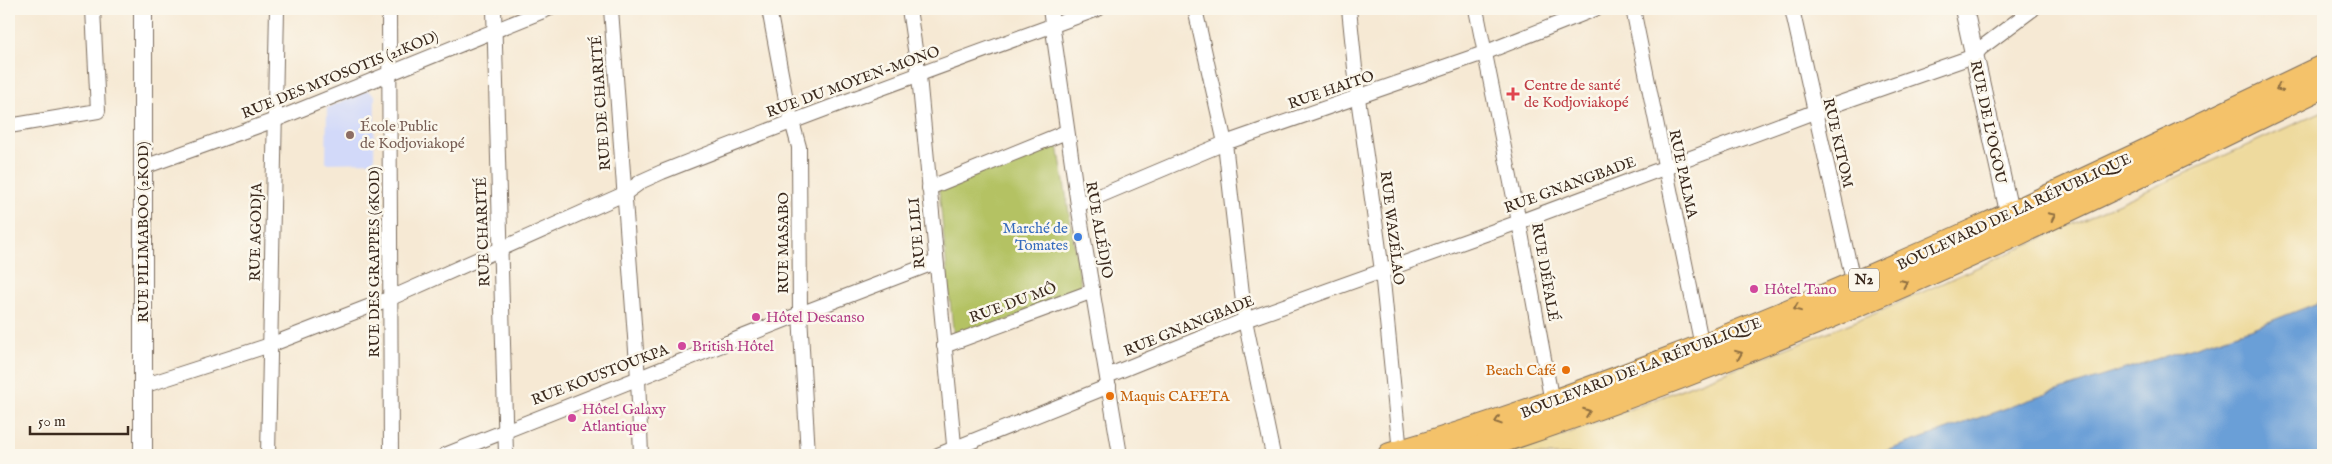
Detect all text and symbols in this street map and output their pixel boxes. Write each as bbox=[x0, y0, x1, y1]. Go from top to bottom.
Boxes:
street label: RUE DES MYOSOTIS (21KOD) bbox=[239, 27, 441, 123]
street label: RUE DE CHARITÉ bbox=[587, 35, 615, 171]
street label: RUE DU MOYEN-MONO bbox=[764, 42, 942, 122]
street label: RUE DE L'OGOU bbox=[1966, 58, 2010, 186]
street label: RUE HAITO bbox=[1285, 66, 1377, 114]
place label: Centre de santé de Kodjoviakopé bbox=[1524, 76, 1629, 112]
one-way arrow bbox=[2275, 82, 2284, 92]
marker: Centre de santé de Kodjoviakopé bbox=[1506, 87, 1520, 101]
street label: RUE KITOM bbox=[1818, 96, 1858, 190]
place label: École Public de Kodjoviakopé bbox=[360, 117, 465, 153]
street label: RUE PALMA bbox=[1664, 128, 1702, 221]
marker: École Public de Kodjoviakopé bbox=[344, 129, 356, 141]
street label: RUE PILIMABOO (2KOD) bbox=[134, 141, 153, 323]
street label: BOULEVARD DE LA RÉPUBLIQUE bbox=[1894, 149, 2134, 275]
street label: RUE GNANGBADE bbox=[1502, 152, 1638, 218]
street label: RUE DES GRAPPES (6KOD) bbox=[365, 166, 384, 358]
street label: RUE WAZÉLAO bbox=[1376, 170, 1408, 286]
street label: RUE CHARITÉ bbox=[472, 177, 494, 287]
street label: RUE ALÉDJO bbox=[1081, 180, 1117, 280]
street label: RUE AGODJA bbox=[246, 181, 266, 282]
street label: RUE MASABO bbox=[774, 192, 793, 294]
street label: RUE LILI bbox=[904, 196, 930, 269]
one-way arrow bbox=[2047, 212, 2056, 223]
place label: Marché de Tomates bbox=[1002, 219, 1068, 255]
street label: RUE DÉFALÉ bbox=[1527, 221, 1563, 323]
marker: Marché de Tomates bbox=[1072, 231, 1084, 243]
road number: N2 bbox=[1849, 268, 1879, 292]
street label: RUE DU MÔ bbox=[967, 278, 1059, 328]
one-way arrow bbox=[1899, 279, 1908, 290]
place label: Hôtel Tano bbox=[1764, 280, 1837, 299]
marker: Hôtel Tano bbox=[1748, 283, 1760, 295]
street label: RUE GNANGBADE bbox=[1121, 291, 1257, 361]
one-way arrow bbox=[1793, 302, 1802, 312]
place label: Hôtel Descanso bbox=[766, 308, 865, 327]
marker: Hôtel Descanso bbox=[750, 311, 762, 323]
street label: BOULEVARD DE LA RÉPUBLIQUE bbox=[1518, 313, 1764, 423]
place label: British Hôtel bbox=[692, 337, 775, 356]
street label: RUE KOUSTOUKPA bbox=[529, 340, 672, 410]
marker: British Hôtel bbox=[676, 340, 688, 352]
one-way arrow bbox=[1734, 350, 1743, 361]
place label: Beach Café bbox=[1486, 361, 1556, 380]
marker: Beach Café bbox=[1560, 364, 1572, 376]
place label: Maquis CAFETA bbox=[1120, 387, 1231, 406]
marker: Maquis CAFETA bbox=[1104, 390, 1116, 402]
place label: Hôtel Galaxy Atlantique bbox=[581, 400, 666, 436]
scale bar bbox=[30, 404, 128, 436]
one-way arrow bbox=[1582, 408, 1591, 418]
text: 50 m bbox=[38, 412, 66, 431]
marker: Hôtel Galaxy Atlantique bbox=[566, 412, 578, 424]
one-way arrow bbox=[1494, 415, 1502, 425]

